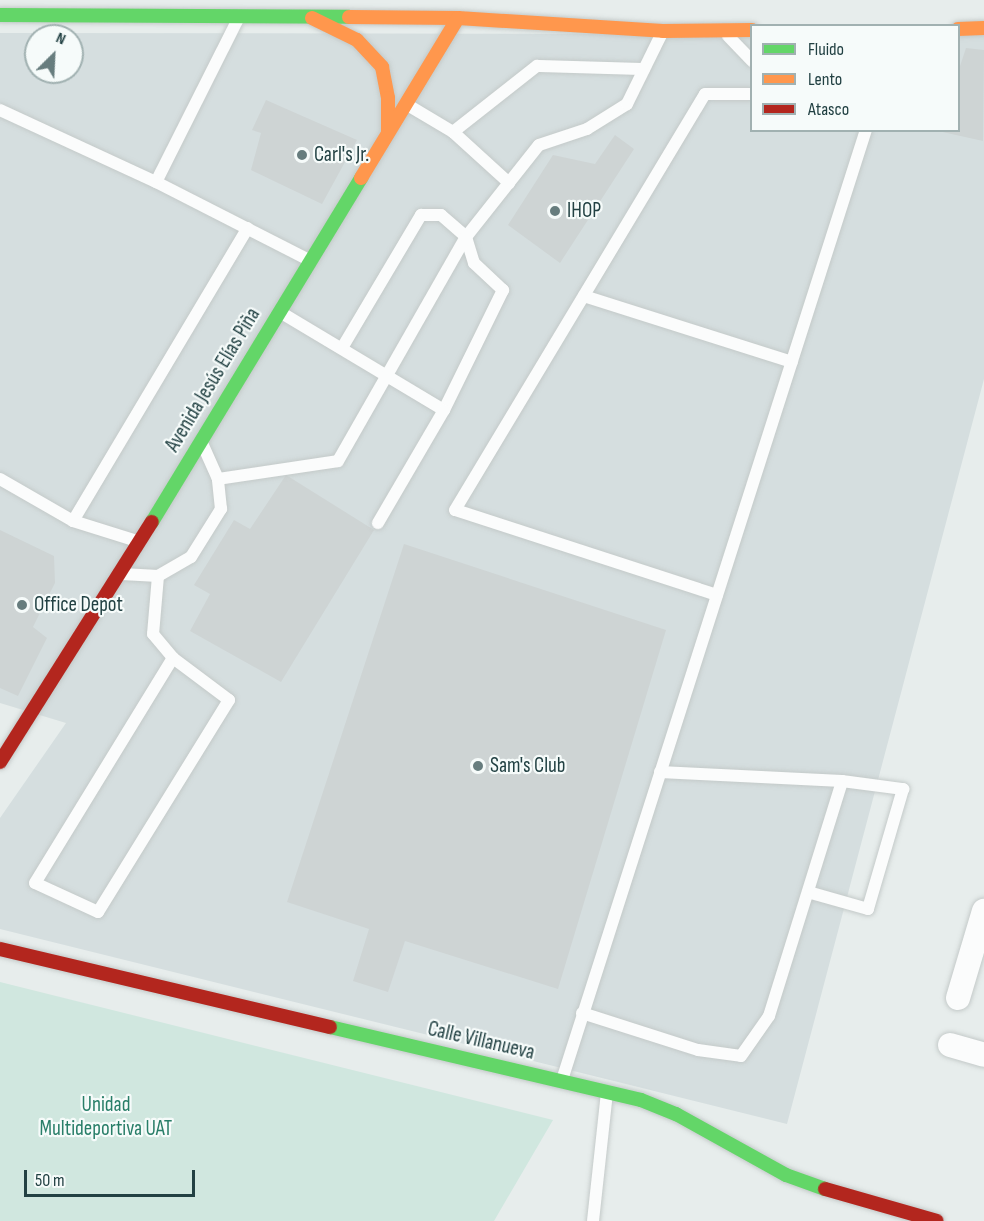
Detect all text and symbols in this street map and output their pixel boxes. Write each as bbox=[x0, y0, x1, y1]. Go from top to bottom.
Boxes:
north arrow bbox=[24, 24, 84, 84]
legend bbox=[750, 24, 960, 132]
text: N bbox=[53, 29, 68, 49]
text: Fluido bbox=[808, 39, 844, 60]
text: Lento bbox=[808, 69, 842, 90]
text: Atasco bbox=[808, 99, 849, 120]
place label: Carl's Jr. bbox=[314, 142, 369, 168]
marker: Carl's Jr. bbox=[295, 148, 309, 162]
place label: IHOP bbox=[567, 198, 601, 224]
marker: IHOP bbox=[548, 204, 562, 218]
street label: Avenida Jesús Elías Piña bbox=[160, 303, 266, 457]
place label: Office Depot bbox=[34, 592, 123, 618]
marker: Office Depot bbox=[15, 598, 29, 612]
place label: Sam's Club bbox=[490, 753, 566, 779]
marker: Sam's Club bbox=[471, 759, 485, 773]
street label: Calle Villanueva bbox=[425, 1016, 537, 1066]
park label: Unidad Multideportiva UAT bbox=[40, 1092, 172, 1142]
scale bar bbox=[27, 1158, 198, 1196]
text: 50 m bbox=[35, 1170, 65, 1191]

